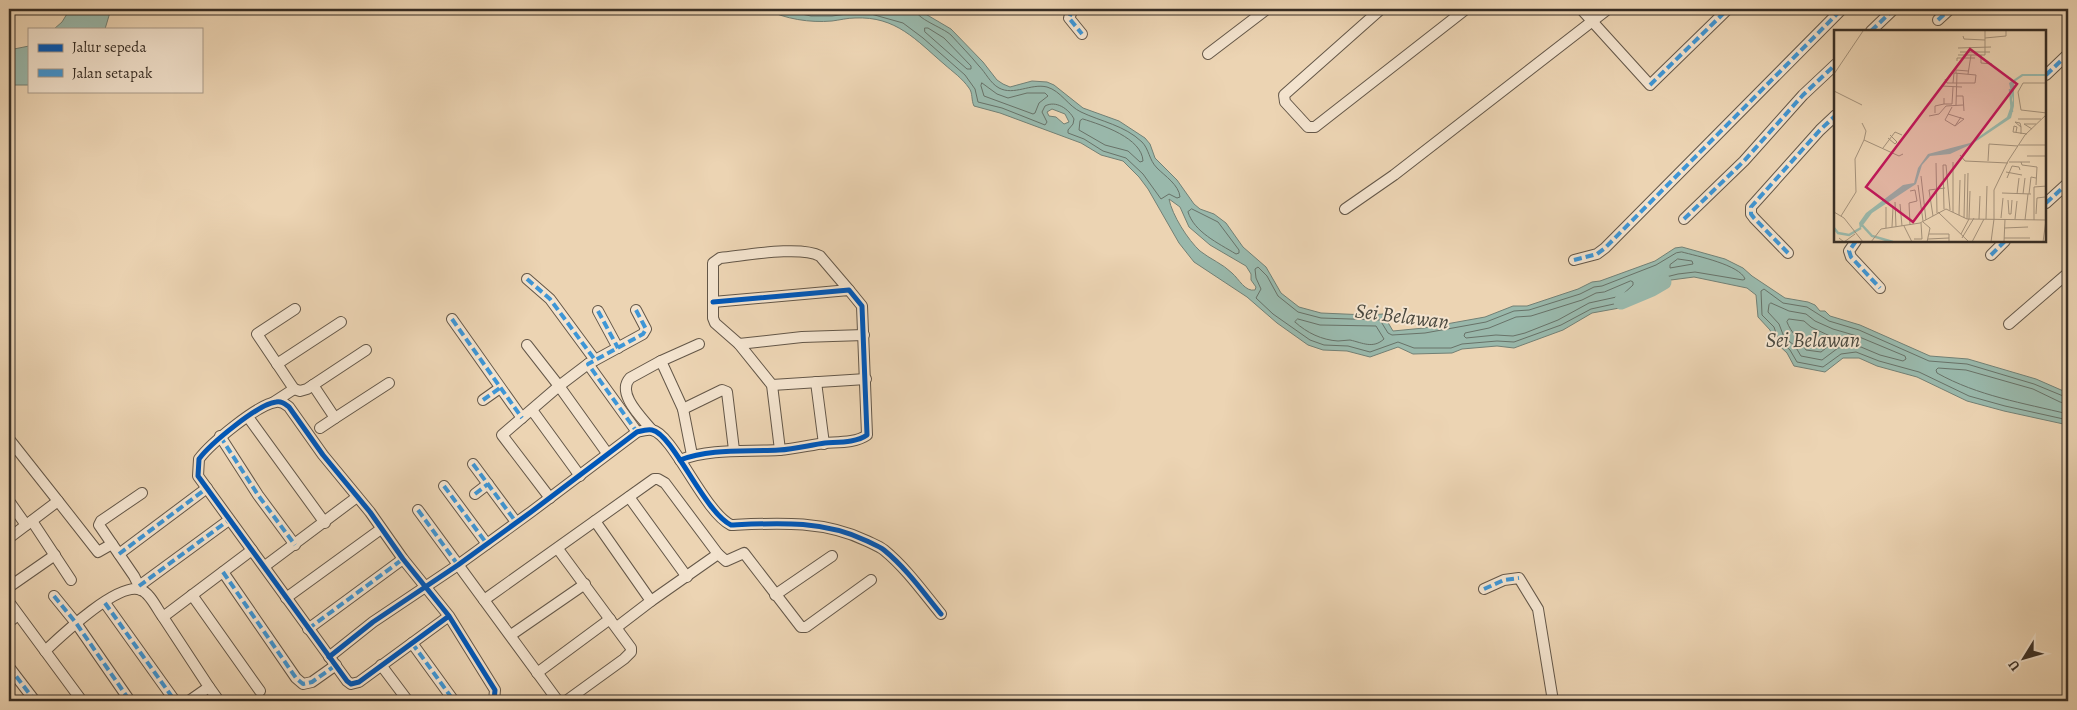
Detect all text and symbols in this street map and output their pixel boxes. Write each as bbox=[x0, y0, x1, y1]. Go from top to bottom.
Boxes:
legend bbox=[28, 28, 202, 92]
inset map bbox=[1834, 30, 2047, 242]
text: Jalur sepeda bbox=[72, 37, 146, 57]
text: Jalan setapak bbox=[72, 63, 153, 83]
water label: Sei Belawan bbox=[1353, 296, 1451, 336]
water label: Sei Belawan bbox=[1766, 326, 1860, 354]
north arrow bbox=[2000, 632, 2050, 682]
text: U bbox=[2004, 656, 2024, 675]

